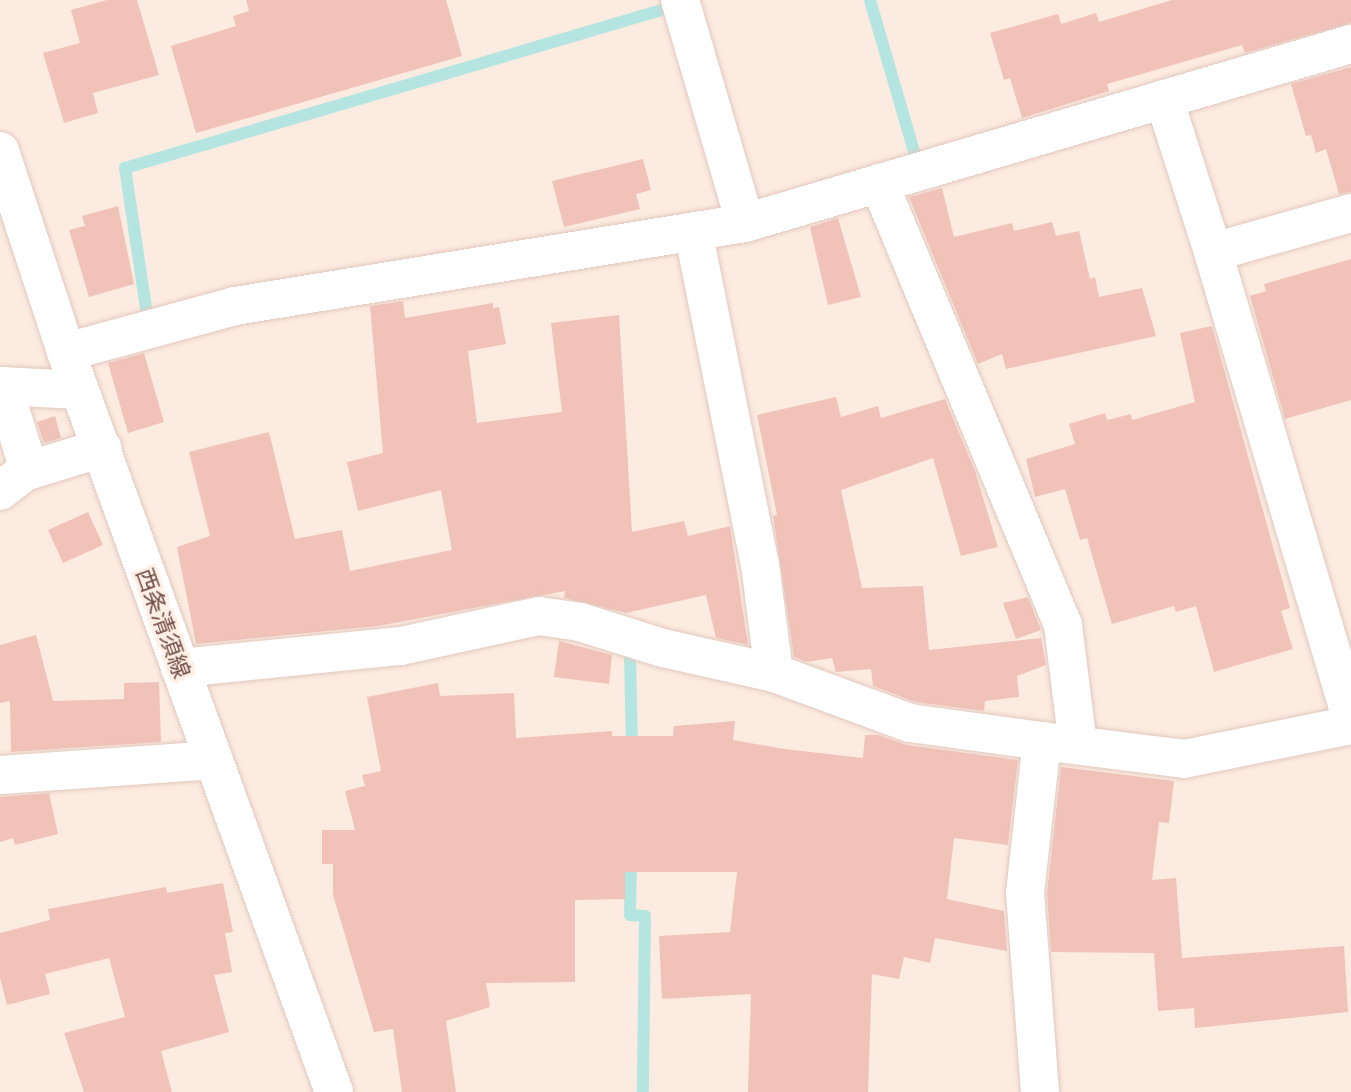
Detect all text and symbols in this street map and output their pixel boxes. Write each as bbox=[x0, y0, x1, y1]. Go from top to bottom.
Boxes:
street label: 西条清須線 bbox=[131, 564, 197, 682]

